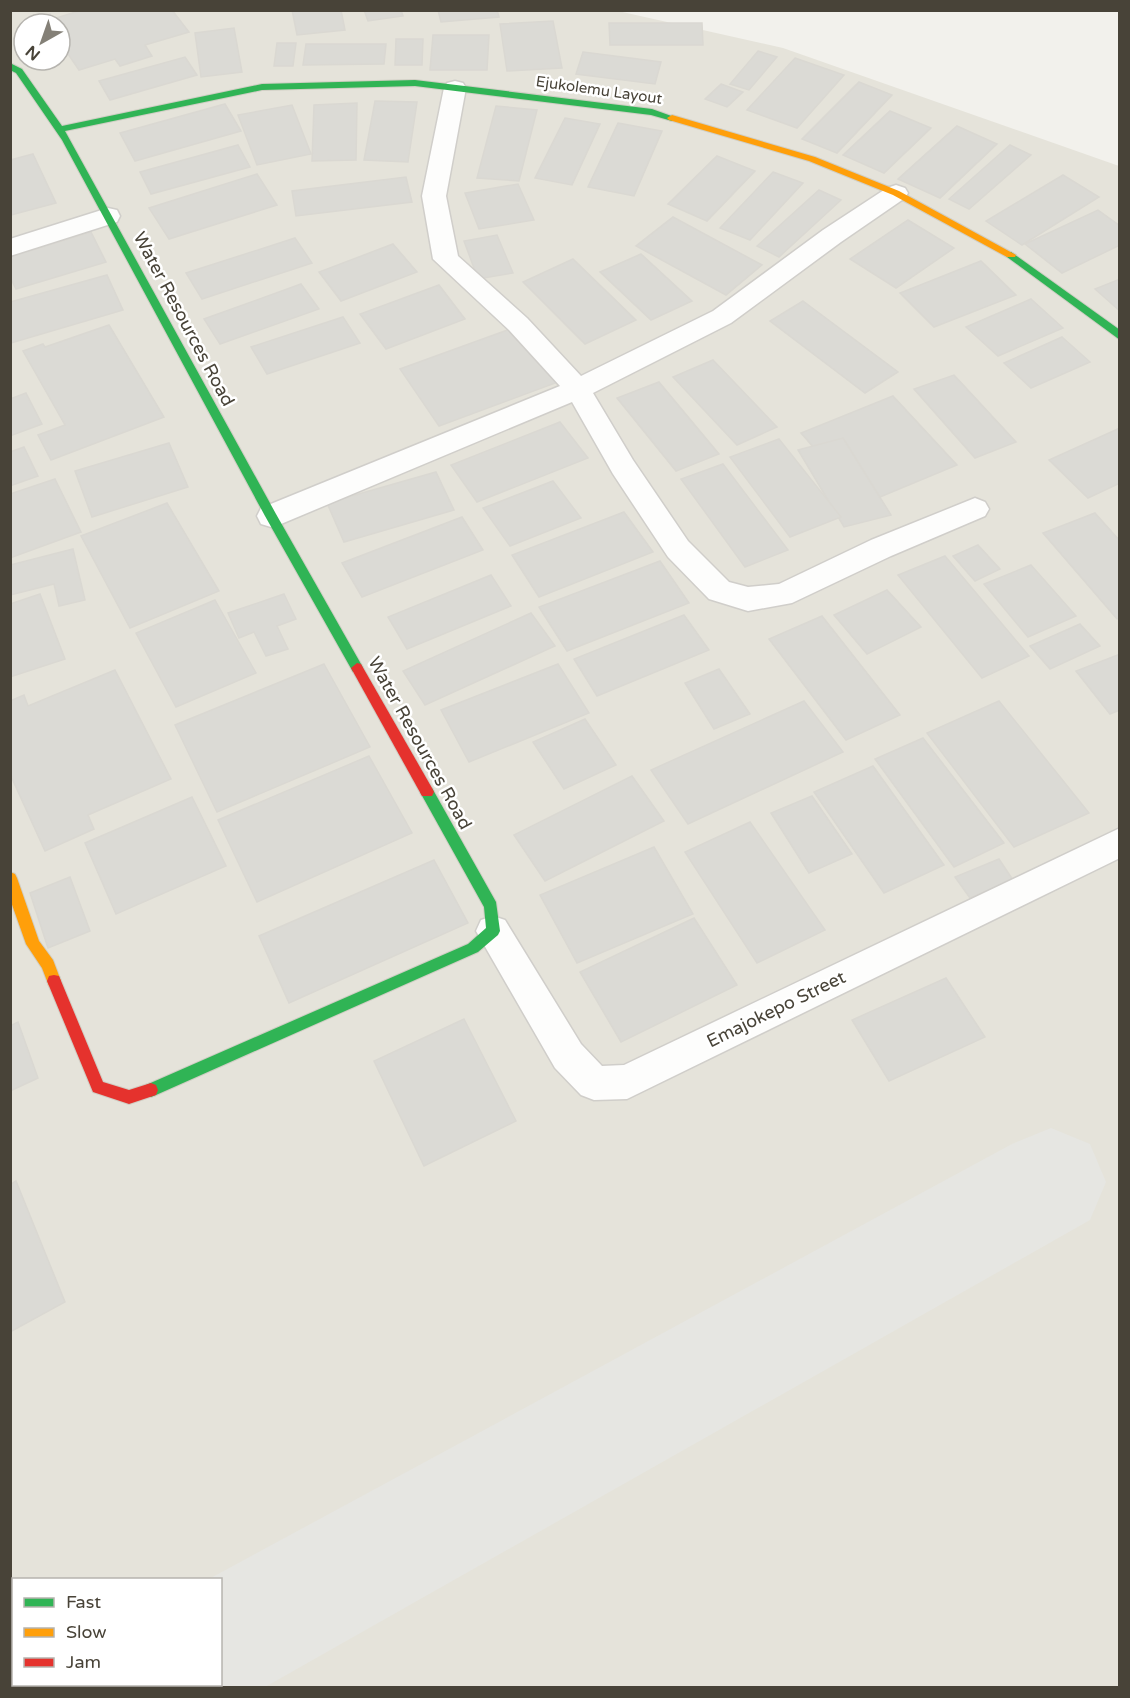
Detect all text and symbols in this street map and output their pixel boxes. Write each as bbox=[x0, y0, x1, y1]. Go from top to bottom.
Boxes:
north arrow bbox=[12, 12, 72, 72]
text: N bbox=[22, 41, 44, 65]
street label: Ejukolemu Layout bbox=[535, 72, 664, 108]
street label: Water Resources Road bbox=[129, 228, 239, 410]
street label: Water Resources Road bbox=[363, 653, 477, 833]
street label: Emajokepo Street bbox=[703, 966, 849, 1052]
legend bbox=[12, 1578, 222, 1686]
text: Fast bbox=[66, 1591, 101, 1613]
text: Slow bbox=[66, 1621, 107, 1643]
text: Jam bbox=[66, 1651, 101, 1673]

